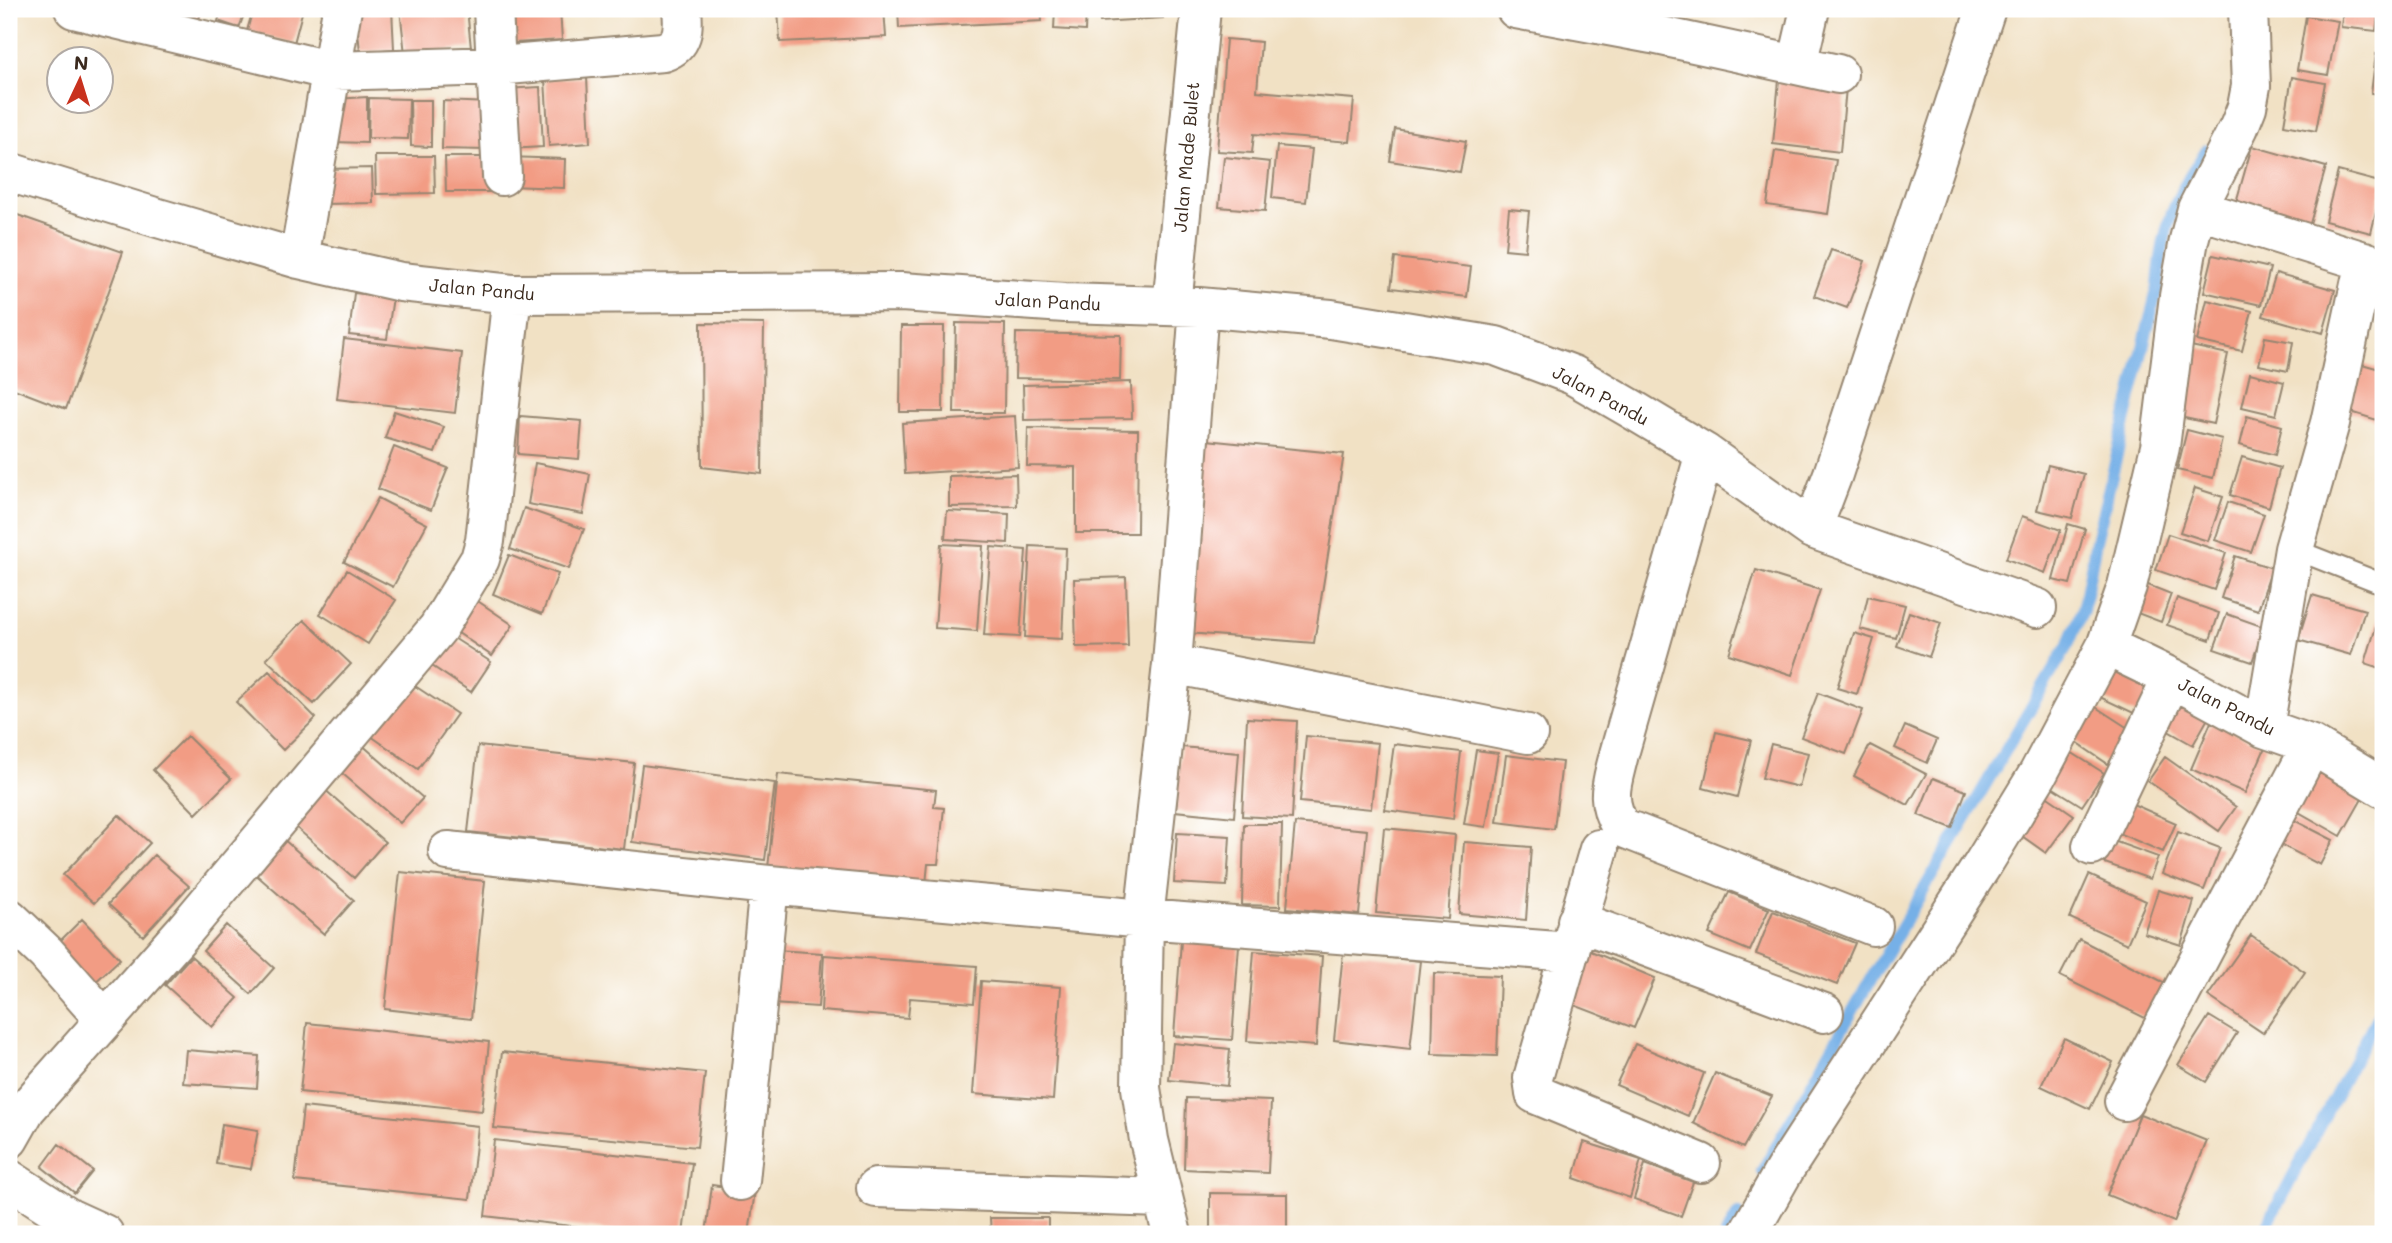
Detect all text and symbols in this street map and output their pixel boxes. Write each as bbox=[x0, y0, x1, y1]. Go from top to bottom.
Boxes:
north arrow bbox=[46, 46, 116, 116]
text: N bbox=[73, 50, 89, 76]
street label: Jalan Made Bulet bbox=[1167, 81, 1205, 233]
street label: Jalan Pandu bbox=[428, 272, 536, 306]
street label: Jalan Pandu bbox=[994, 286, 1102, 316]
street label: Jalan Pandu bbox=[1549, 360, 1653, 430]
street label: Jalan Pandu bbox=[2174, 671, 2280, 741]

